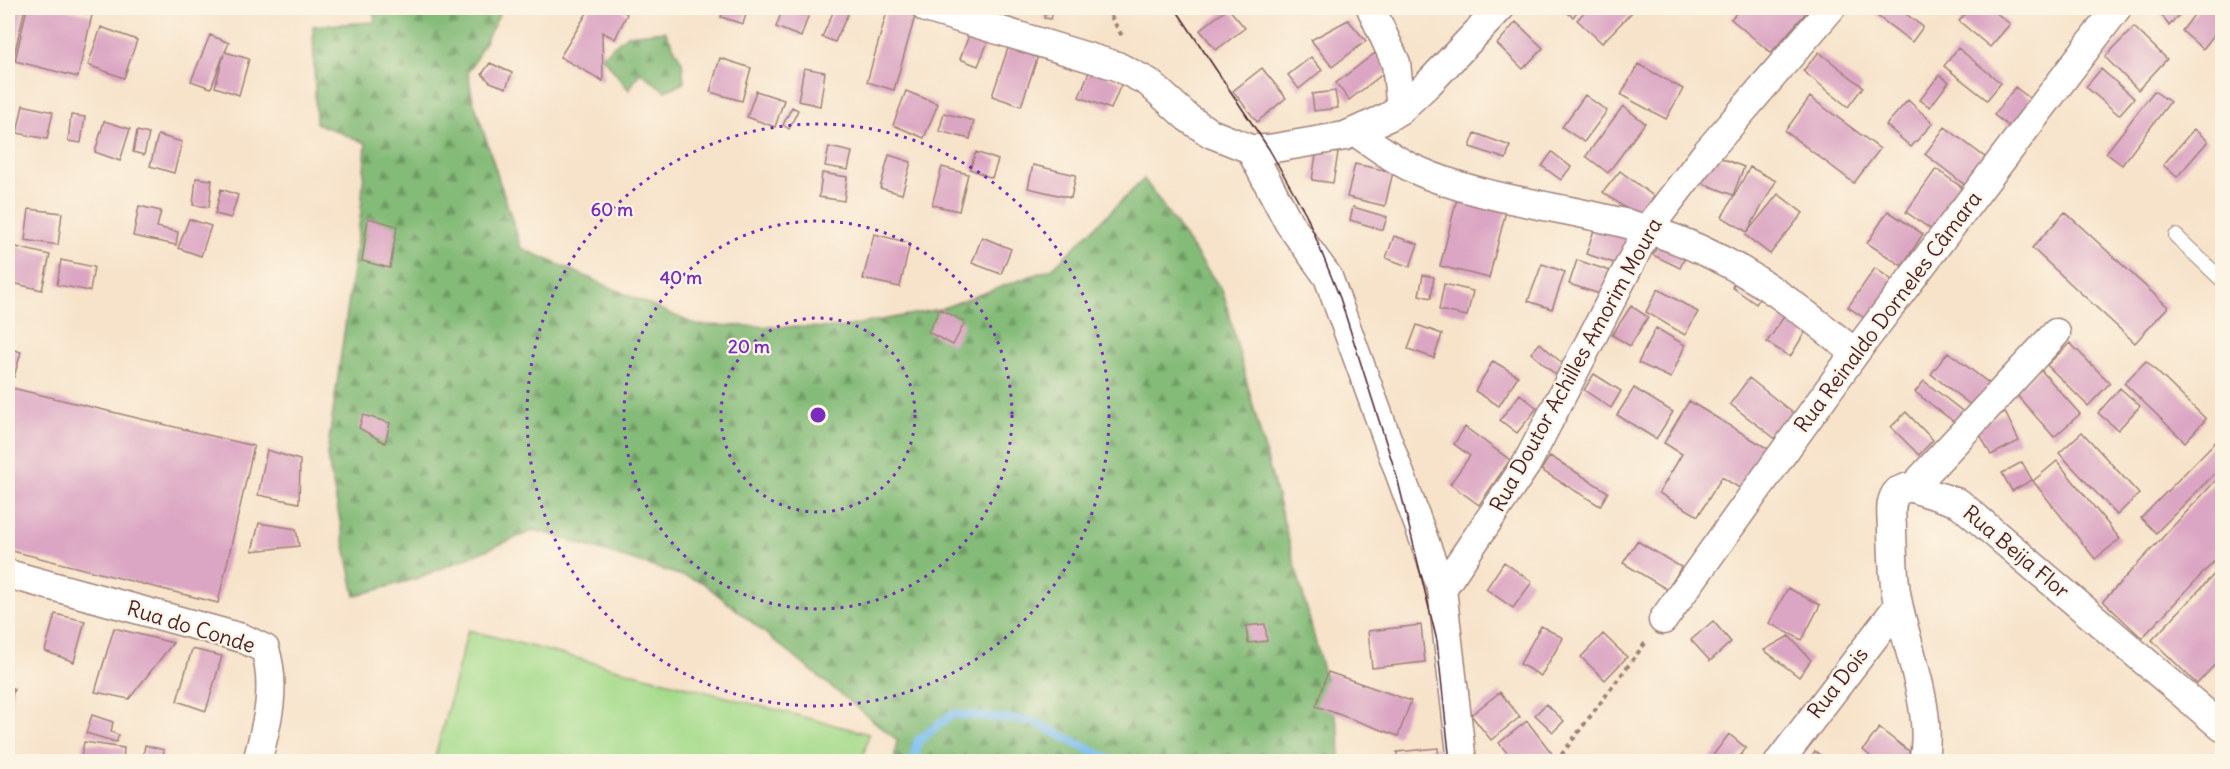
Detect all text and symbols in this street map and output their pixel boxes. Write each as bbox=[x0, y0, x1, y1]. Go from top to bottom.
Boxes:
street label: Rua Reinaldo Dorneles Câmara bbox=[1788, 186, 1987, 438]
text: 60 m bbox=[591, 198, 633, 221]
street label: Rua Doutor Achilles Amorim Moura bbox=[1483, 213, 1668, 516]
text: 40 m bbox=[660, 266, 702, 289]
text: 20 m bbox=[728, 335, 770, 358]
centre of rings bbox=[808, 405, 828, 425]
street label: Rua Beija Flor bbox=[1958, 499, 2075, 604]
street label: Rua do Conde bbox=[124, 594, 259, 659]
street label: Rua Dois bbox=[1801, 642, 1874, 724]

